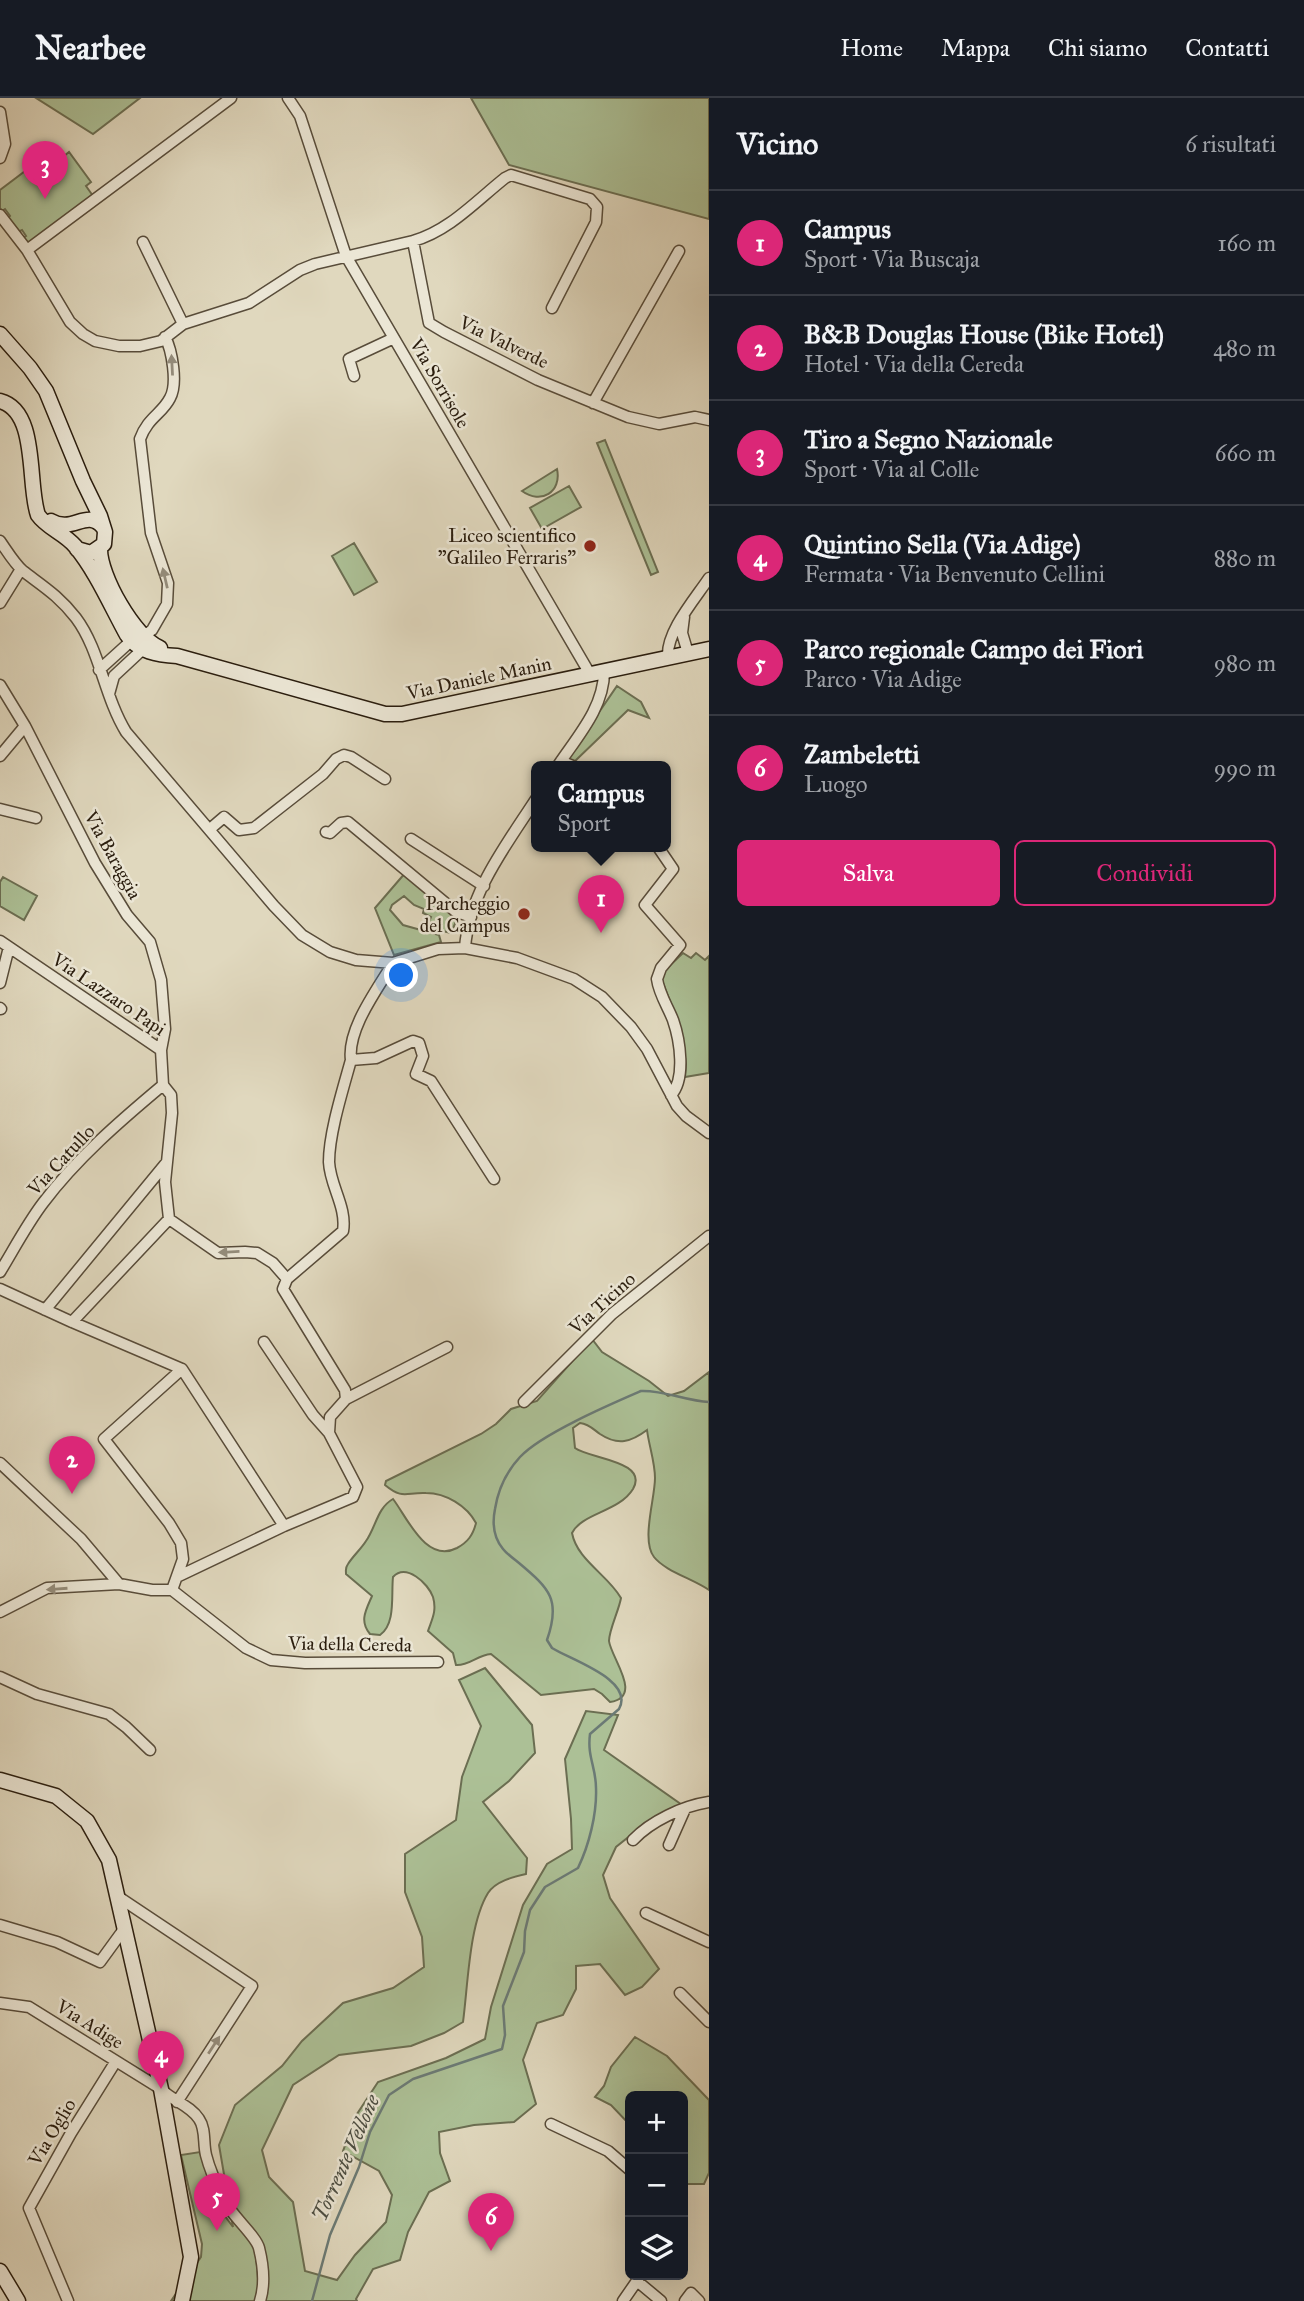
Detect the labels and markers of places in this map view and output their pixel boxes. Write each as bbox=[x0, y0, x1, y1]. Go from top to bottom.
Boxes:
pin: 3 bbox=[22, 141, 68, 199]
place label: Liceo scientifico "Galileo Ferraris" bbox=[438, 524, 576, 569]
marker: Liceo scientifico "Galileo Ferraris" bbox=[582, 538, 598, 554]
pin: 1 bbox=[578, 875, 624, 933]
place label: Parcheggio del Campus bbox=[420, 892, 510, 937]
marker: Parcheggio del Campus bbox=[516, 906, 532, 922]
pin: 2 bbox=[49, 1436, 95, 1494]
pin: 4 bbox=[138, 2031, 184, 2089]
pin: 5 bbox=[194, 2173, 240, 2231]
pin: 6 bbox=[468, 2193, 514, 2251]

